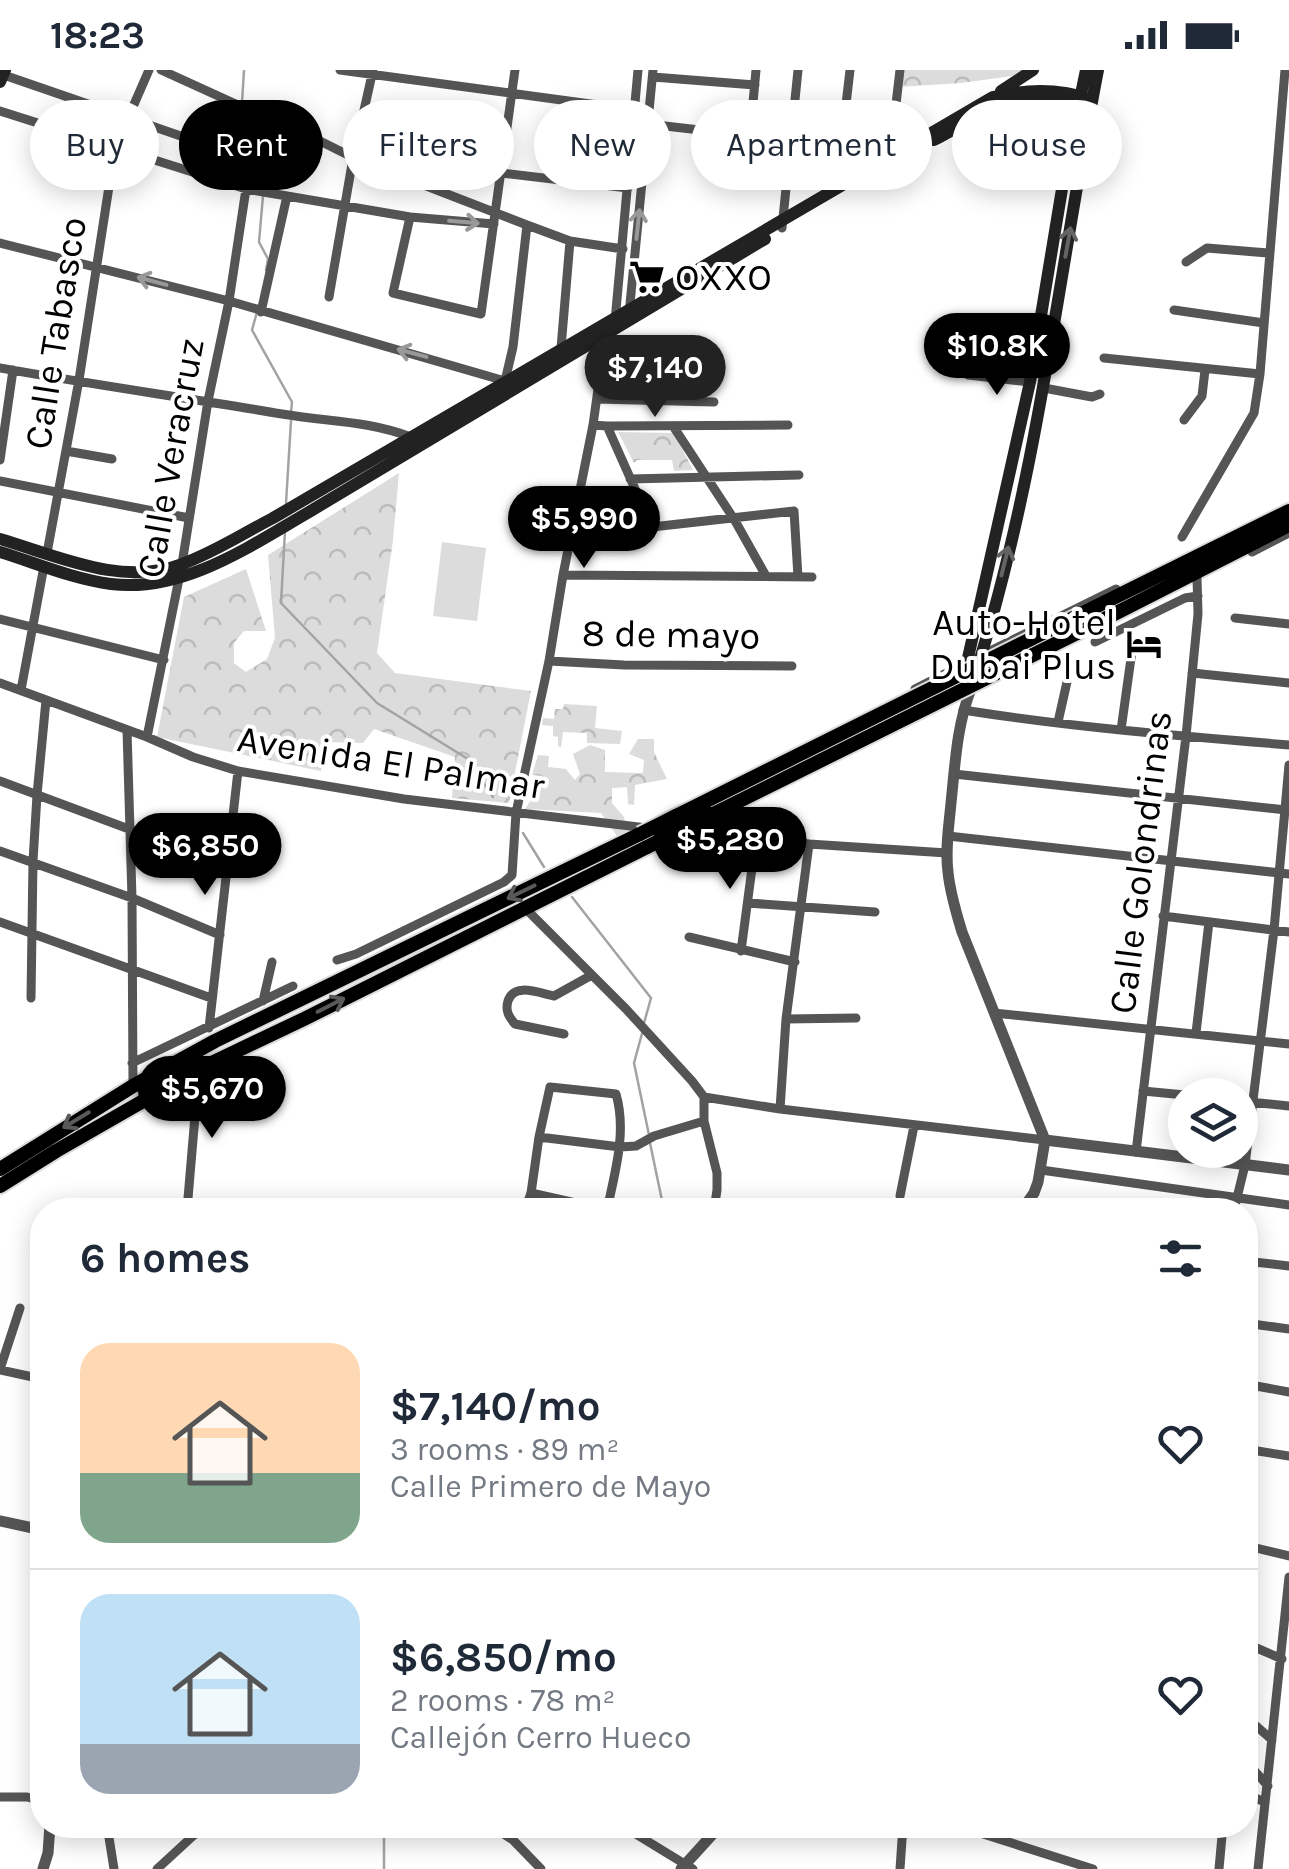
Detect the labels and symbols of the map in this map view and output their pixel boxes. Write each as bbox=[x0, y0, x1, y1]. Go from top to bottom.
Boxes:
one-way arrow bbox=[629, 209, 648, 241]
one-way arrow bbox=[447, 212, 479, 231]
street label: Calle Tabasco bbox=[15, 214, 96, 452]
one-way arrow bbox=[1059, 226, 1078, 259]
place label: OXXO bbox=[675, 255, 772, 300]
supermarket icon: OXXO bbox=[628, 258, 666, 296]
one-way arrow bbox=[136, 270, 168, 289]
pin: $10.8K bbox=[916, 313, 1078, 398]
street label: Calle Veracruz bbox=[127, 335, 214, 582]
pin: $7,140 bbox=[574, 335, 736, 420]
one-way arrow bbox=[396, 343, 428, 362]
pin: $5,990 bbox=[503, 486, 665, 571]
one-way arrow bbox=[997, 546, 1016, 577]
place label: Auto-Hotel Dubai Plus bbox=[929, 600, 1116, 689]
street label: 8 de mayo bbox=[581, 610, 761, 659]
hotel icon: Auto-Hotel Dubai Plus bbox=[1125, 625, 1163, 663]
street label: Calle Golondrinas bbox=[1100, 708, 1181, 1016]
street label: Avenida El Palmar bbox=[234, 716, 548, 809]
pin: $5,280 bbox=[649, 807, 811, 892]
pin: $6,850 bbox=[124, 813, 286, 898]
one-way arrow bbox=[506, 884, 536, 903]
one-way arrow bbox=[315, 995, 345, 1014]
pin: $5,670 bbox=[131, 1056, 293, 1141]
one-way arrow bbox=[62, 1110, 91, 1130]

